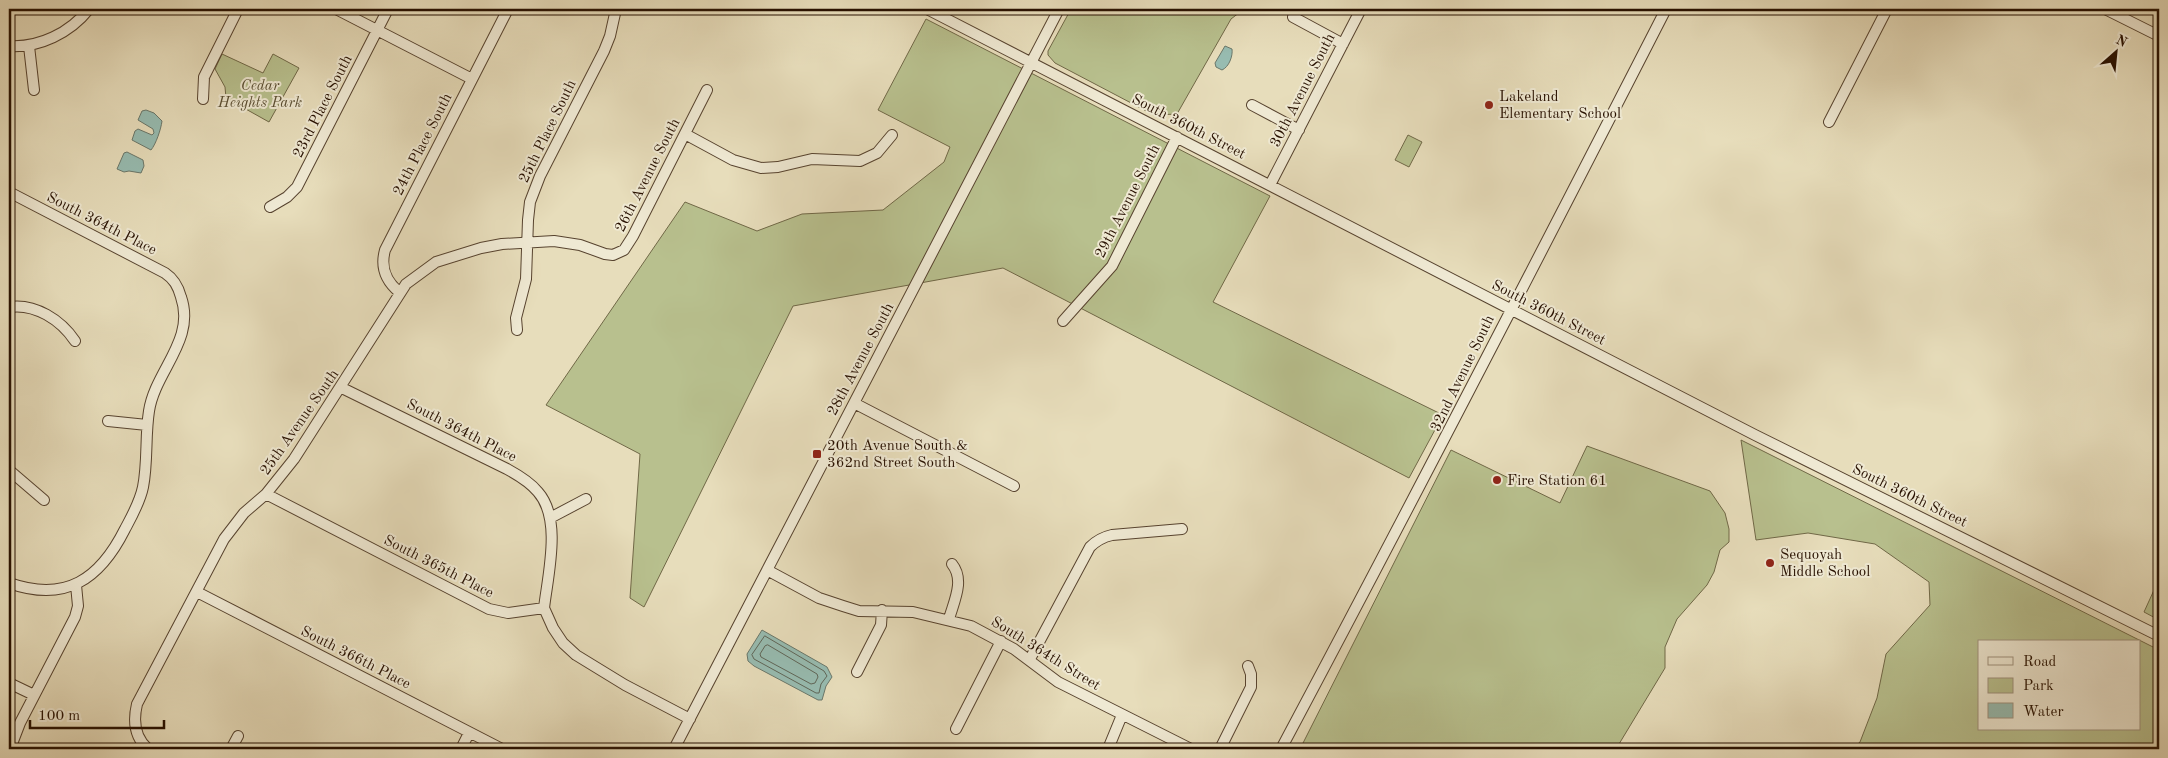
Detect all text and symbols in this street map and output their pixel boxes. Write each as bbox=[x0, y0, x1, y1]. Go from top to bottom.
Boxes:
north arrow bbox=[2090, 28, 2140, 78]
street label: 30th Avenue South bbox=[1268, 32, 1338, 150]
text: N bbox=[2114, 33, 2130, 50]
street label: 23rd Place South bbox=[291, 53, 356, 160]
street label: 25th Place South bbox=[517, 78, 580, 185]
park label: Cedar Heights Park bbox=[217, 79, 302, 111]
place label: Lakeland Elementary School bbox=[1499, 90, 1621, 122]
street label: 24th Place South bbox=[391, 91, 456, 198]
street label: South 360th Street bbox=[1129, 92, 1248, 163]
marker: Lakeland Elementary School bbox=[1483, 99, 1495, 111]
street label: 26th Avenue South bbox=[613, 117, 683, 235]
street label: 29th Avenue South bbox=[1093, 143, 1163, 261]
street label: South 364th Place bbox=[44, 190, 159, 259]
street label: South 360th Street bbox=[1489, 278, 1608, 349]
street label: 28th Avenue South bbox=[825, 301, 897, 418]
street label: 32nd Avenue South bbox=[1429, 313, 1498, 434]
street label: 25th Avenue South bbox=[258, 367, 342, 478]
street label: South 364th Place bbox=[404, 397, 519, 466]
place label: 20th Avenue South & 362nd Street South bbox=[827, 439, 968, 471]
marker: 20th Avenue South & 362nd Street South bbox=[811, 448, 823, 460]
street label: South 360th Street bbox=[1850, 462, 1969, 531]
marker: Fire Station 61 bbox=[1491, 474, 1503, 486]
place label: Fire Station 61 bbox=[1507, 474, 1607, 489]
street label: South 365th Place bbox=[381, 533, 496, 602]
place label: Sequoyah Middle School bbox=[1780, 548, 1870, 580]
marker: Sequoyah Middle School bbox=[1764, 557, 1776, 569]
street label: South 364th Street bbox=[988, 615, 1103, 694]
street label: South 366th Place bbox=[298, 624, 413, 693]
legend bbox=[1978, 640, 2140, 730]
text: Road bbox=[2023, 655, 2057, 670]
text: Park bbox=[2023, 679, 2054, 694]
scale bar bbox=[30, 698, 164, 730]
text: Water bbox=[2023, 705, 2064, 720]
text: 100 m bbox=[38, 709, 80, 724]

